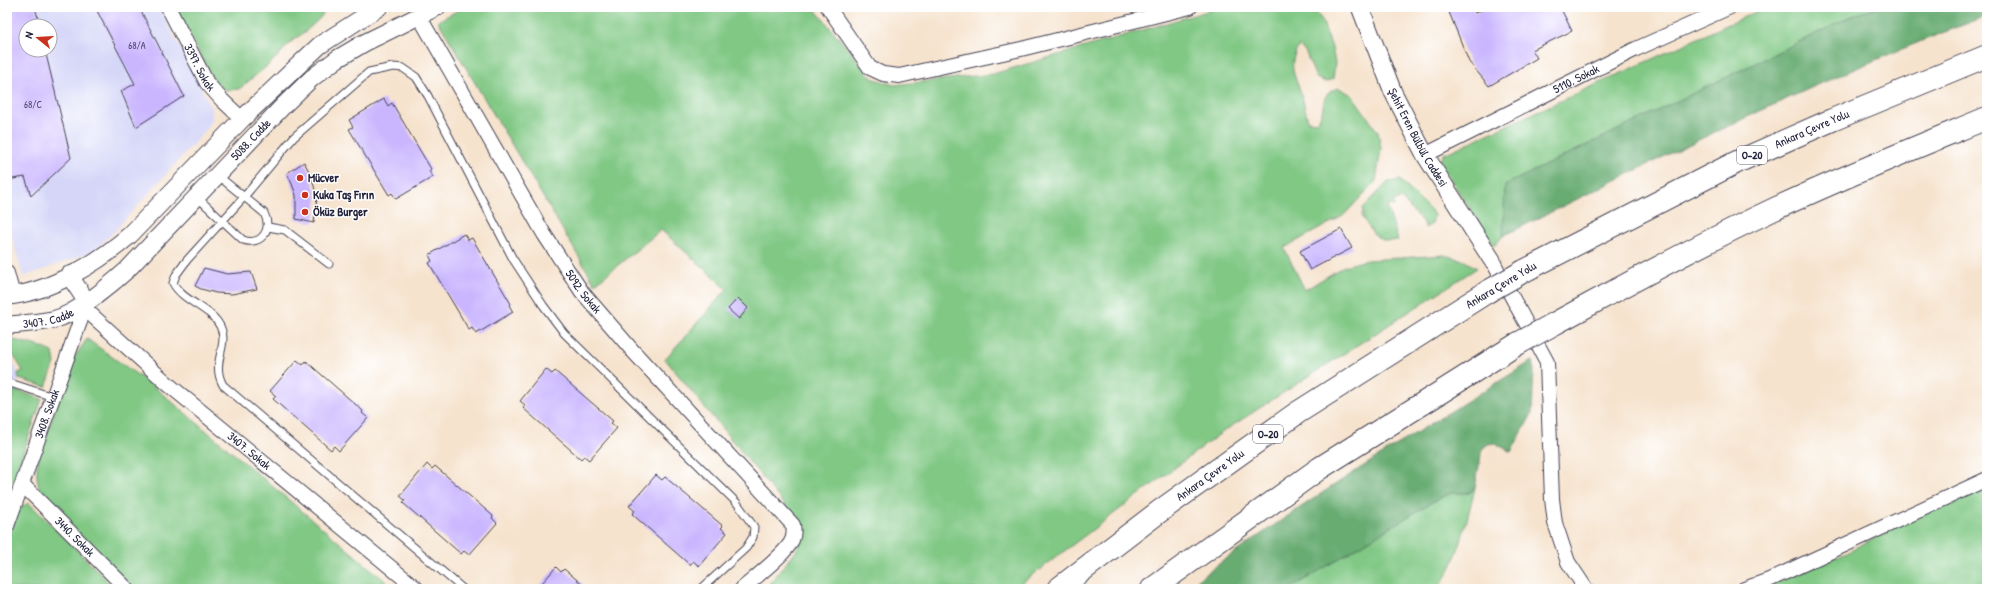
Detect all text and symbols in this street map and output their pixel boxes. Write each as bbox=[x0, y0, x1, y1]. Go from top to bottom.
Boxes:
north arrow bbox=[18, 18, 58, 58]
text: N bbox=[21, 30, 36, 40]
house number: 68/A bbox=[128, 39, 146, 52]
street label: 3397. Sokak bbox=[180, 40, 219, 95]
street label: 5110. Sokak bbox=[1550, 60, 1602, 97]
street label: Şehit Eren Bülbül Caddesi bbox=[1384, 86, 1452, 190]
house number: 68/C bbox=[24, 98, 43, 111]
street label: Ankara Çevre Yolu bbox=[1772, 105, 1852, 152]
street label: 5088. Cadde bbox=[227, 115, 275, 164]
road number: O-20 bbox=[1737, 146, 1767, 164]
place label: Mücver bbox=[308, 169, 339, 186]
marker: Mücver bbox=[295, 173, 305, 183]
place label: Kuka Taş Fırın bbox=[313, 186, 375, 203]
marker: Kuka Taş Fırın bbox=[300, 190, 310, 200]
place label: Öküz Burger bbox=[313, 203, 368, 221]
marker: Öküz Burger bbox=[300, 207, 310, 217]
street label: Ankara Çevre Yolu bbox=[1462, 257, 1539, 312]
street label: 5092. Sokak bbox=[562, 266, 606, 317]
street label: 3407. Cadde bbox=[22, 303, 77, 332]
street label: 3408. Sokak bbox=[30, 387, 63, 441]
road number: O-20 bbox=[1253, 425, 1283, 443]
street label: 3407. Sokak bbox=[224, 428, 275, 473]
street label: Ankara Çevre Yolu bbox=[1172, 445, 1247, 505]
street label: 3440. Sokak bbox=[51, 513, 99, 560]

